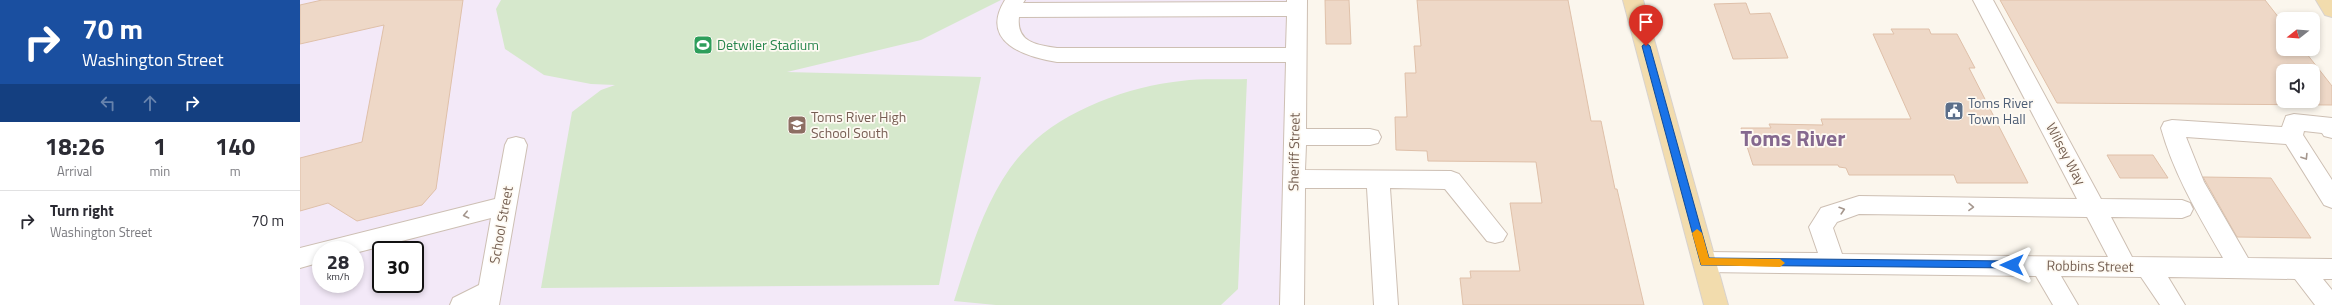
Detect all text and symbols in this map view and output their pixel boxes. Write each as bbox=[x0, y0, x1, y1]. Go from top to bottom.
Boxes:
pin bbox=[1629, 5, 1663, 46]
text: 70 m bbox=[82, 7, 143, 50]
icon: arrive bbox=[1635, 11, 1657, 33]
north arrow bbox=[2276, 12, 2320, 56]
map controls bbox=[2276, 12, 2320, 108]
icon: right bbox=[16, 16, 68, 68]
sports icon: Detwiler Stadium bbox=[692, 34, 714, 56]
place label: Detwiler Stadium bbox=[717, 34, 819, 55]
text: Washington Street bbox=[82, 46, 223, 73]
button: sound bbox=[2276, 64, 2320, 108]
icon: left bbox=[97, 92, 119, 114]
icon: ahead bbox=[139, 92, 161, 114]
icon: right bbox=[181, 92, 203, 114]
place label: Toms River Town Hall bbox=[1968, 92, 2033, 129]
public building icon: Toms River Town Hall bbox=[1943, 100, 1965, 122]
place label: Toms River High School South bbox=[811, 106, 906, 143]
street label: Sheriff Street bbox=[1282, 112, 1305, 191]
school or university icon: Toms River High School South bbox=[786, 114, 808, 136]
street label: Wilsey Way bbox=[2041, 119, 2092, 189]
district label: Toms River bbox=[1741, 121, 1845, 155]
text: 18:26 bbox=[45, 128, 105, 164]
text: 1 bbox=[153, 128, 167, 164]
text: 140 bbox=[215, 128, 255, 164]
one-way arrow bbox=[2301, 153, 2308, 160]
text: Arrival bbox=[57, 161, 92, 181]
text: min bbox=[149, 161, 170, 181]
text: m bbox=[230, 161, 241, 181]
street label: School Street bbox=[483, 184, 518, 265]
text: Turn right bbox=[50, 199, 114, 222]
one-way arrow bbox=[1968, 203, 1974, 211]
one-way arrow bbox=[1839, 206, 1846, 215]
text: 70 m bbox=[251, 209, 284, 232]
icon: right bbox=[16, 210, 38, 232]
one-way arrow bbox=[463, 211, 469, 219]
text: Washington Street bbox=[50, 222, 152, 242]
speed limit sign: 30 bbox=[372, 241, 424, 293]
position arrow bbox=[1991, 244, 2033, 286]
text: 28 bbox=[327, 246, 349, 277]
street label: Robbins Street bbox=[2046, 254, 2134, 277]
text: km/h bbox=[327, 269, 349, 284]

